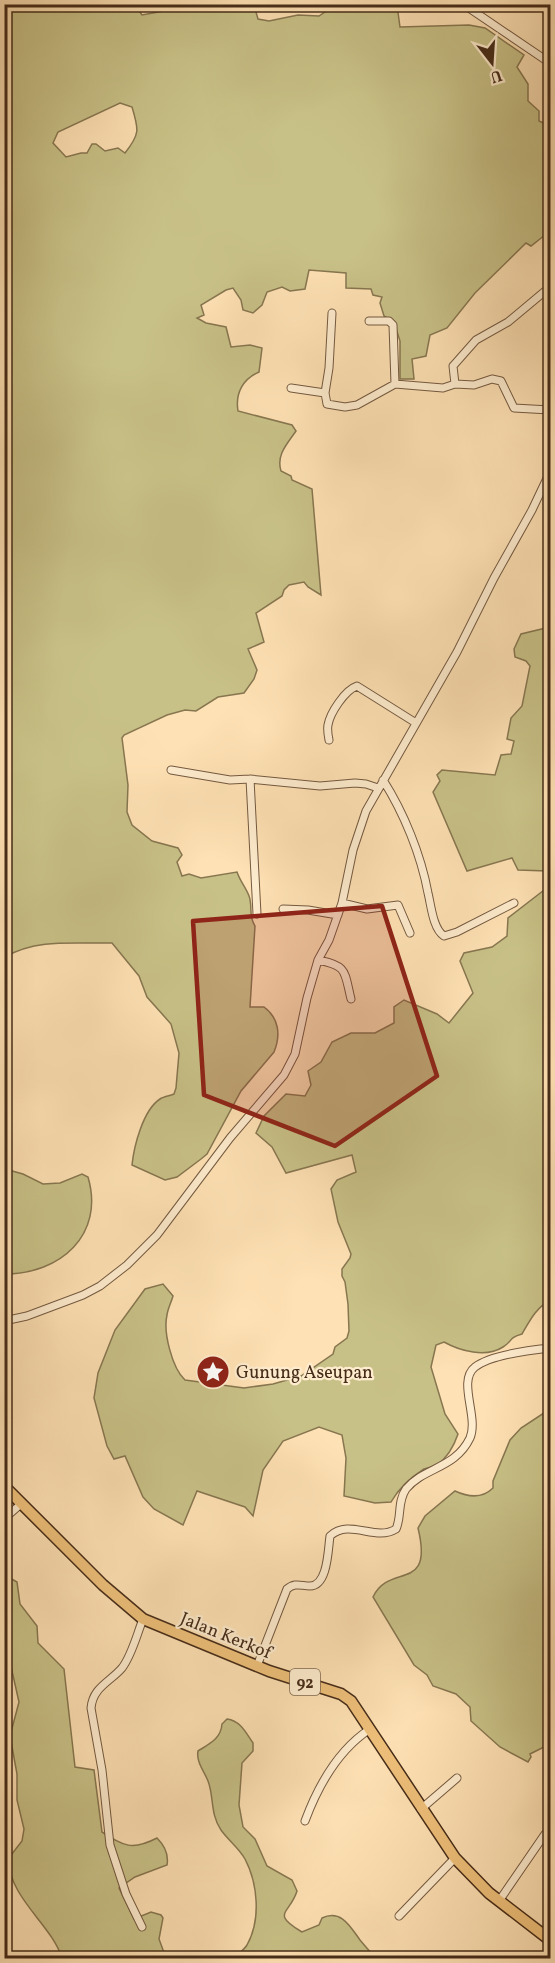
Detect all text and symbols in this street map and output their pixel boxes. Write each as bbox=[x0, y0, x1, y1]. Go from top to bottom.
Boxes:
north arrow bbox=[462, 33, 522, 93]
text: U bbox=[487, 63, 504, 88]
place icon: Gunung Aseupan bbox=[195, 1354, 231, 1390]
place label: Gunung Aseupan bbox=[236, 1361, 373, 1386]
street label: Jalan Kerkof bbox=[176, 1607, 277, 1667]
road number: 92 bbox=[290, 1669, 320, 1695]

